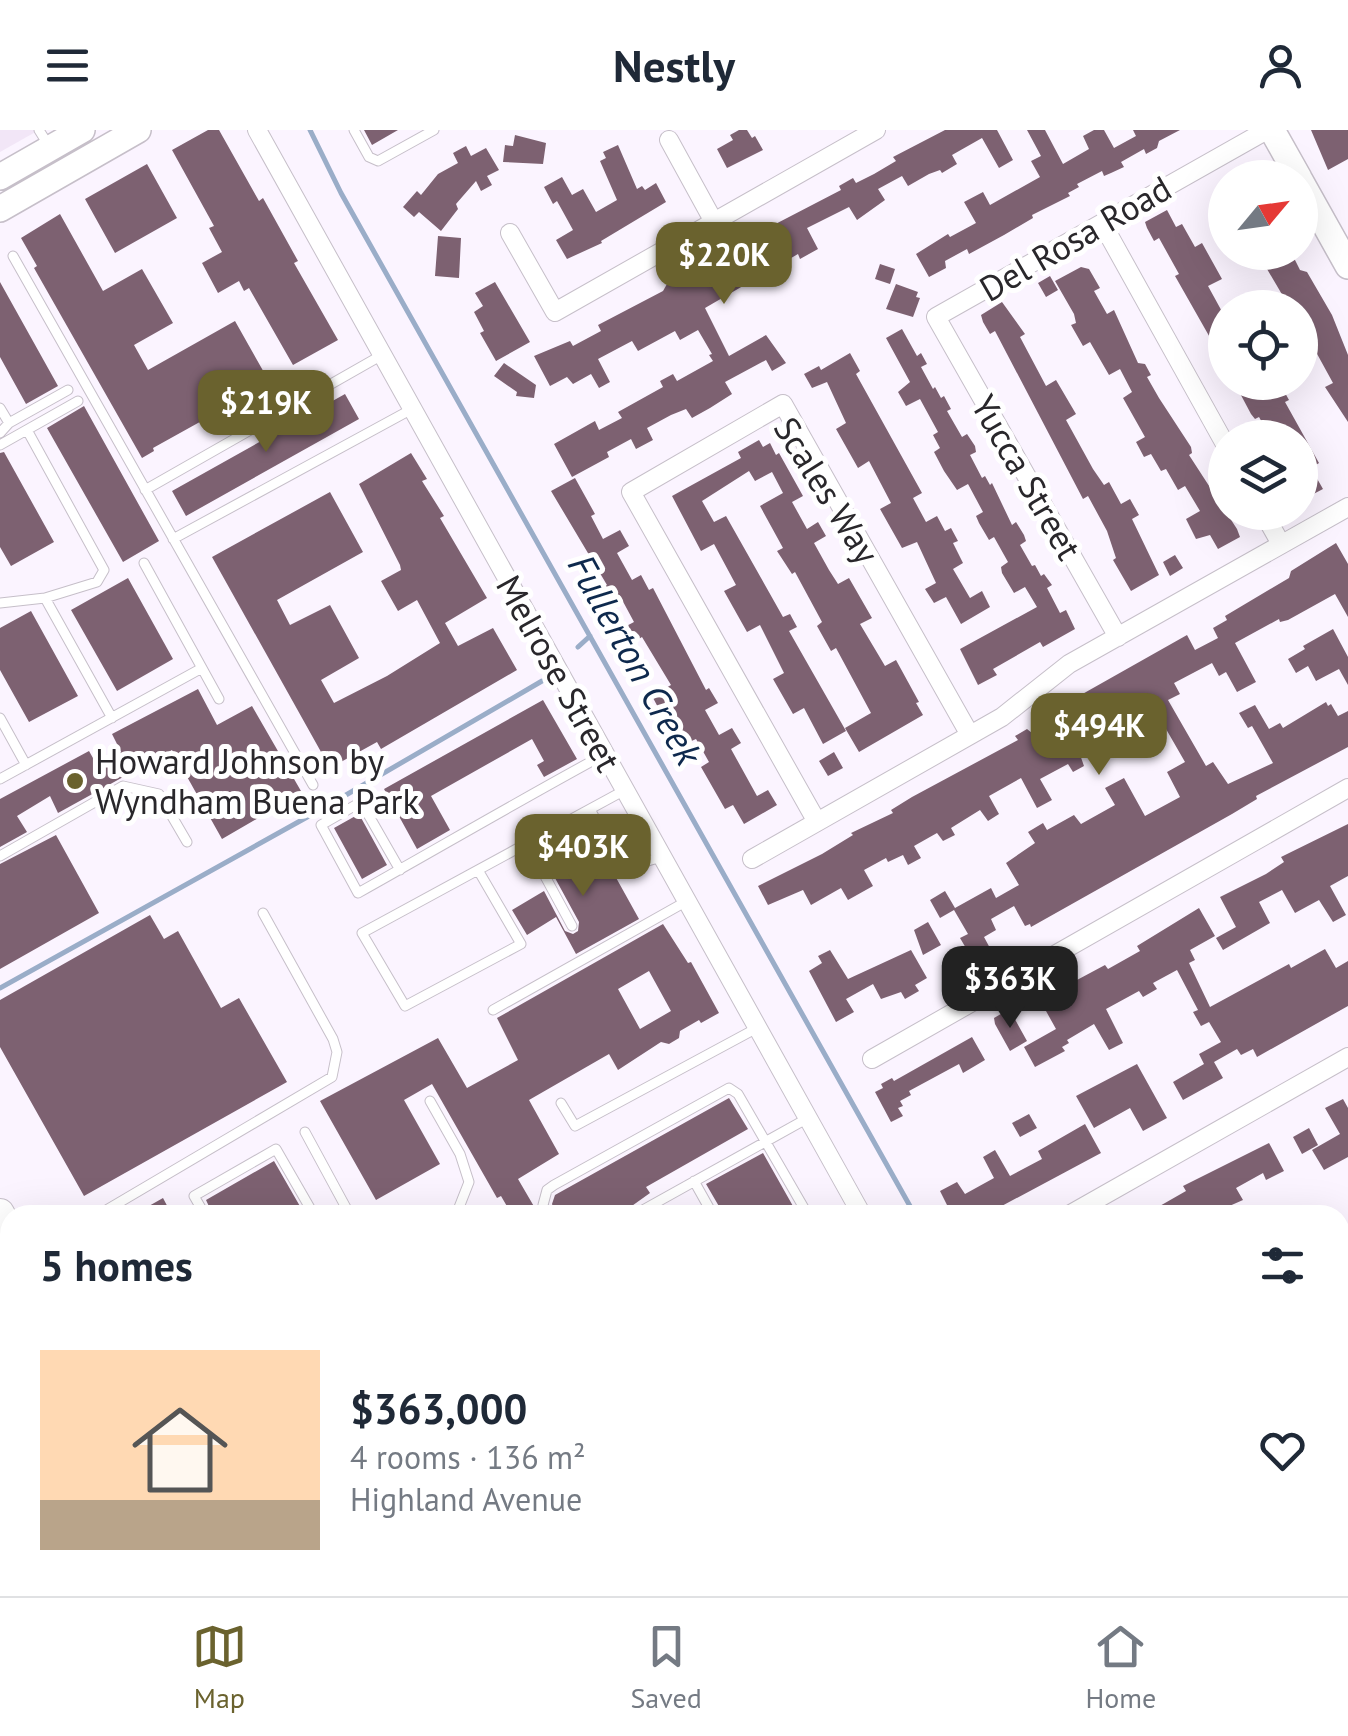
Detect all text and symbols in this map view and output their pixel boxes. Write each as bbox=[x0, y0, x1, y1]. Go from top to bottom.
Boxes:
text: Nestly bbox=[613, 36, 735, 94]
icon: menu bbox=[40, 38, 95, 93]
icon: person bbox=[1253, 38, 1308, 93]
north arrow bbox=[1208, 160, 1318, 270]
map controls bbox=[1208, 160, 1318, 530]
street label: Del Rosa Road bbox=[971, 165, 1179, 311]
pin: $220K bbox=[654, 222, 794, 307]
text: $220K bbox=[678, 233, 770, 275]
button: locate bbox=[1208, 290, 1318, 400]
pin: $219K bbox=[196, 370, 336, 455]
text: $219K bbox=[220, 381, 312, 423]
street label: Yucca Street bbox=[961, 386, 1093, 568]
street label: Scales Way bbox=[764, 408, 890, 572]
button: layers bbox=[1208, 420, 1318, 530]
water label: Fullerton Creek bbox=[558, 545, 715, 775]
street label: Melrose Street bbox=[486, 567, 632, 779]
pin: $494K bbox=[1029, 693, 1169, 778]
text: $494K bbox=[1053, 704, 1145, 746]
place label: Howard Johnson by Wyndham Buena Park bbox=[95, 738, 420, 824]
marker: Howard Johnson by Wyndham Buena Park bbox=[64, 770, 86, 792]
pin: $403K bbox=[513, 814, 653, 899]
text: $403K bbox=[537, 825, 629, 867]
pin: $363K bbox=[940, 946, 1080, 1031]
text: $363K bbox=[964, 957, 1056, 999]
text: 5 homes bbox=[40, 1238, 193, 1293]
icon: filters bbox=[1255, 1238, 1310, 1293]
text: $363,000 bbox=[350, 1381, 527, 1436]
icon: home bbox=[120, 1390, 240, 1510]
icon: heart bbox=[1255, 1423, 1310, 1478]
text: 4 rooms · 136 m² bbox=[350, 1436, 586, 1478]
text: Highland Avenue bbox=[350, 1478, 582, 1520]
tab: Map bbox=[192, 1619, 247, 1716]
tab: Saved bbox=[630, 1619, 702, 1716]
tab: Home bbox=[1085, 1619, 1156, 1716]

